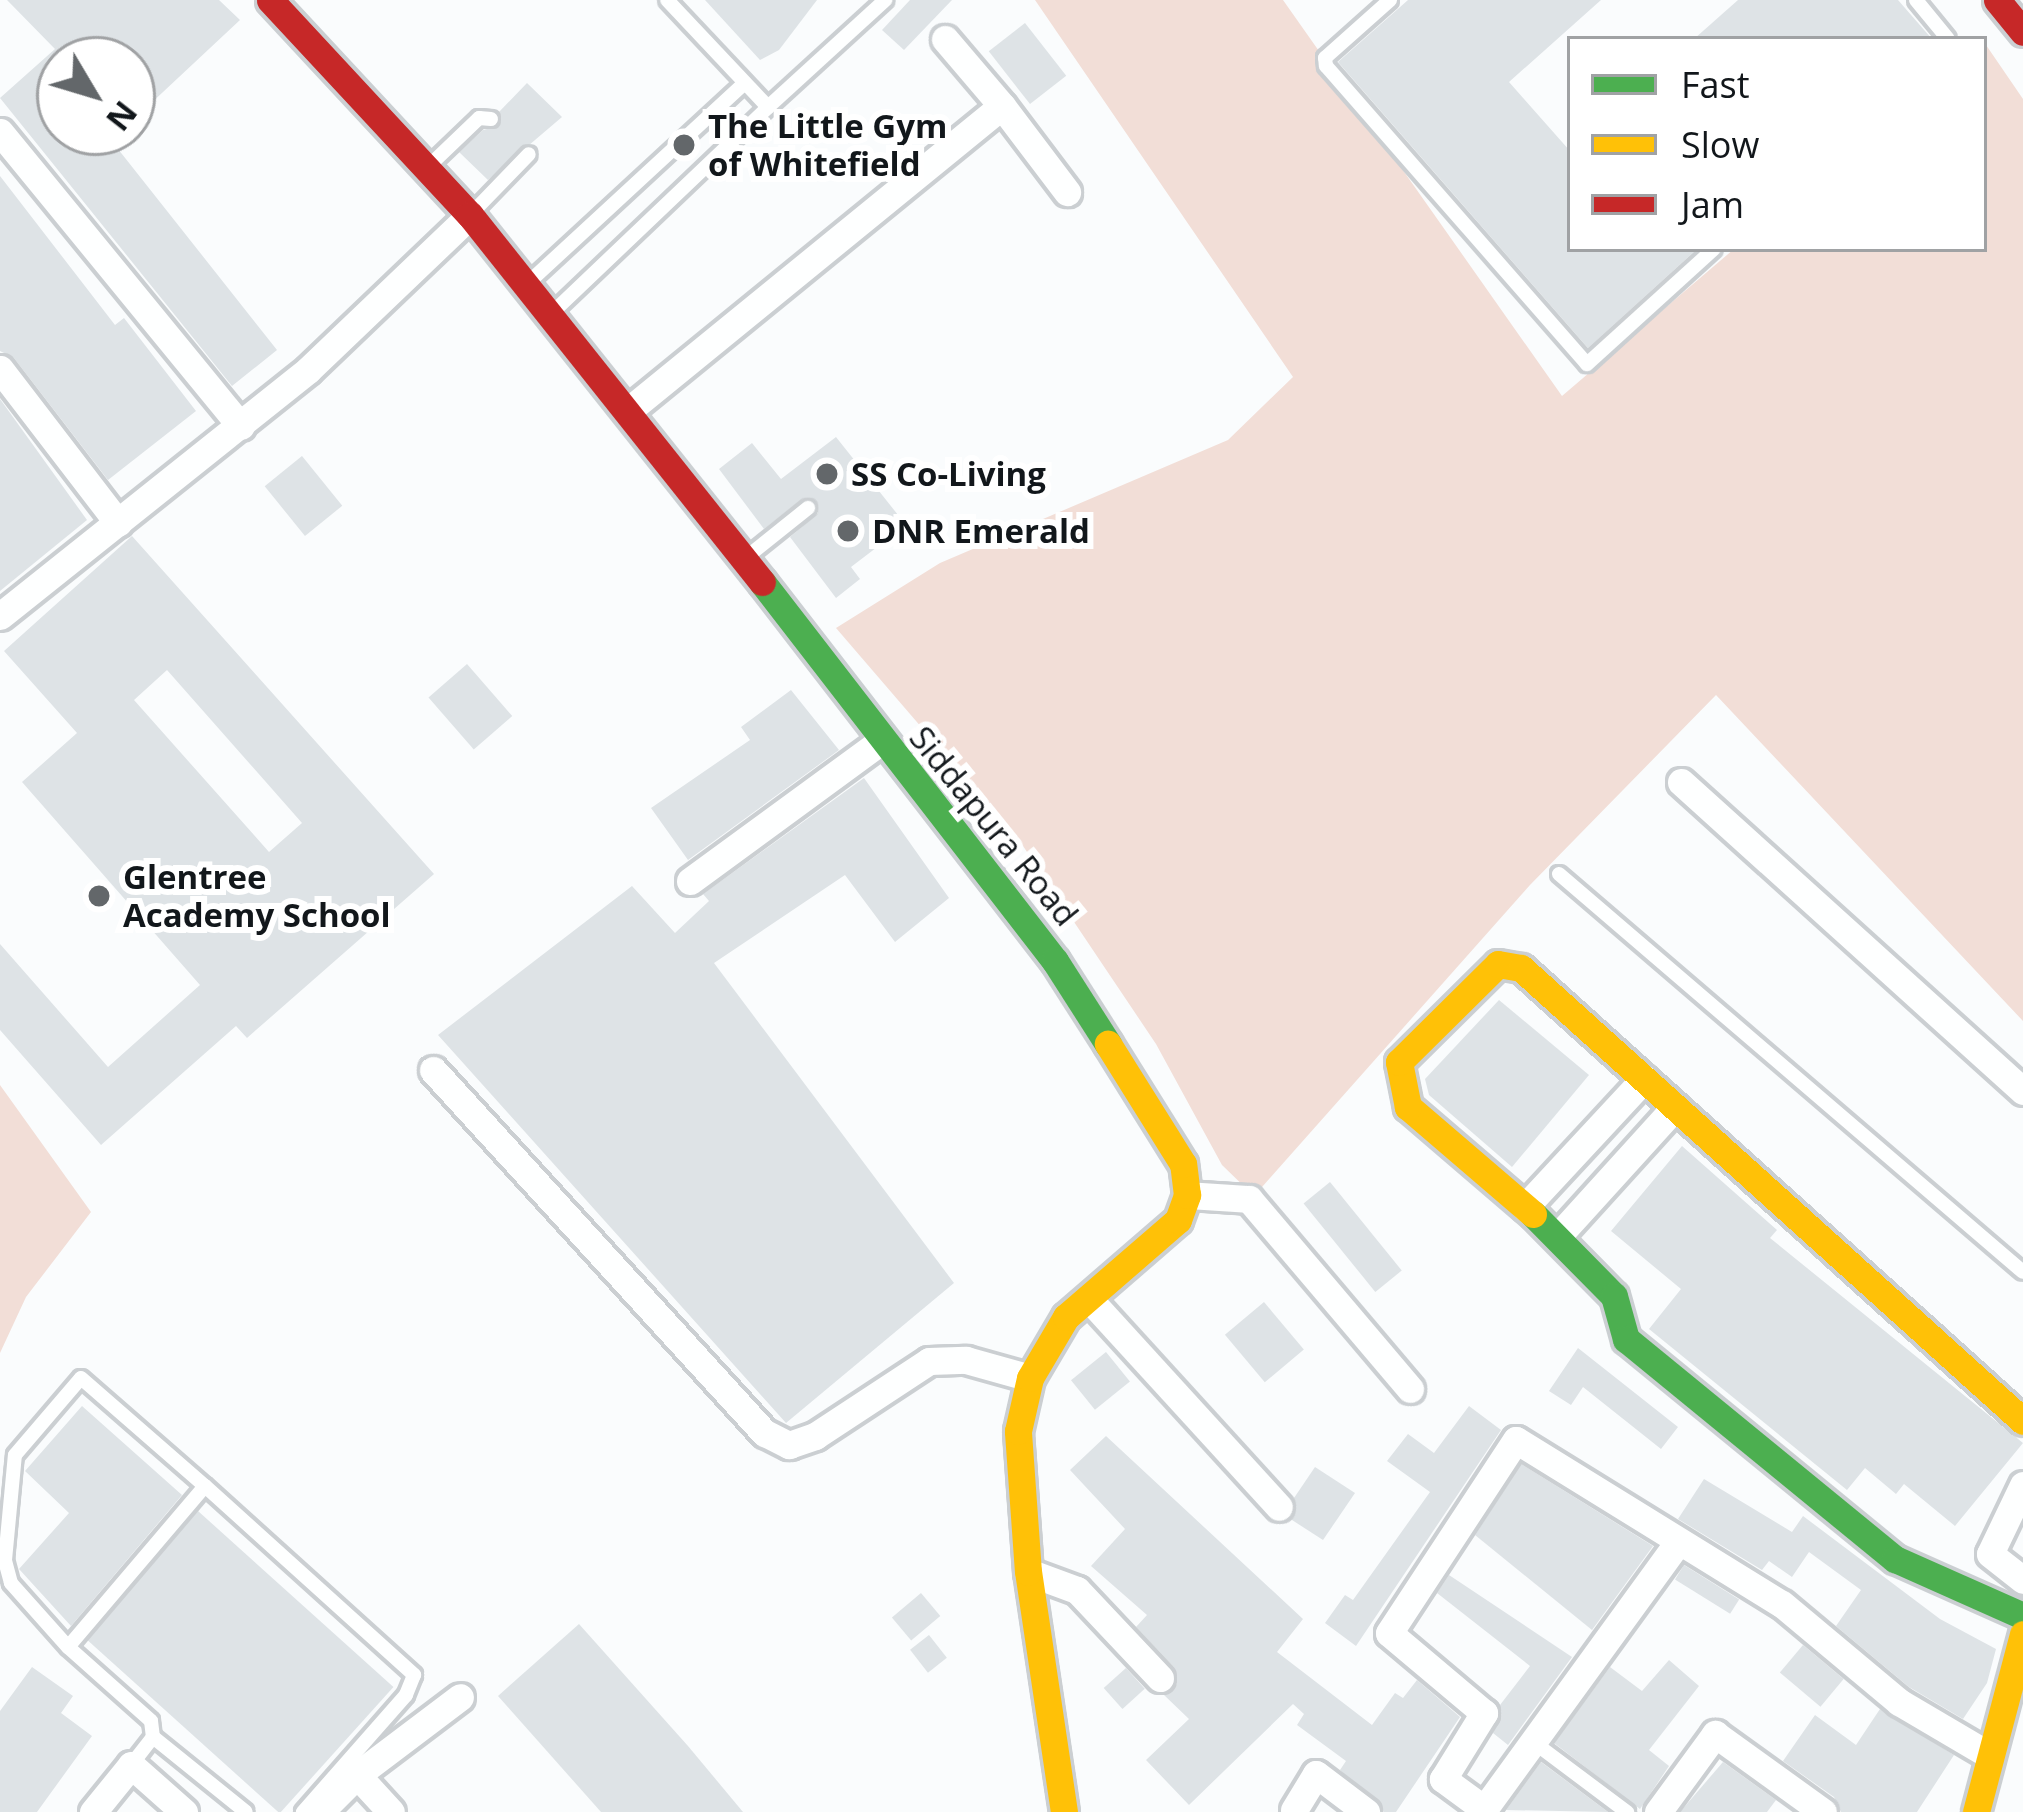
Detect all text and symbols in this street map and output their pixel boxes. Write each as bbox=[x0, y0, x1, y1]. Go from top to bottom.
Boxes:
north arrow bbox=[36, 36, 156, 156]
legend bbox=[1567, 36, 1987, 252]
text: Fast bbox=[1681, 60, 1750, 109]
text: N bbox=[96, 92, 148, 141]
place label: The Little Gym of Whitefield bbox=[708, 106, 947, 184]
text: Slow bbox=[1681, 120, 1759, 169]
marker: The Little Gym of Whitefield bbox=[671, 132, 697, 158]
text: Jam bbox=[1681, 180, 1744, 229]
place label: SS Co-Living bbox=[851, 454, 1046, 494]
marker: SS Co-Living bbox=[814, 461, 840, 487]
place label: DNR Emerald bbox=[872, 511, 1090, 551]
marker: DNR Emerald bbox=[835, 518, 861, 544]
street label: Siddapura Road bbox=[902, 718, 1086, 934]
place label: Glentree Academy School bbox=[123, 857, 391, 935]
marker: Glentree Academy School bbox=[86, 883, 112, 909]

